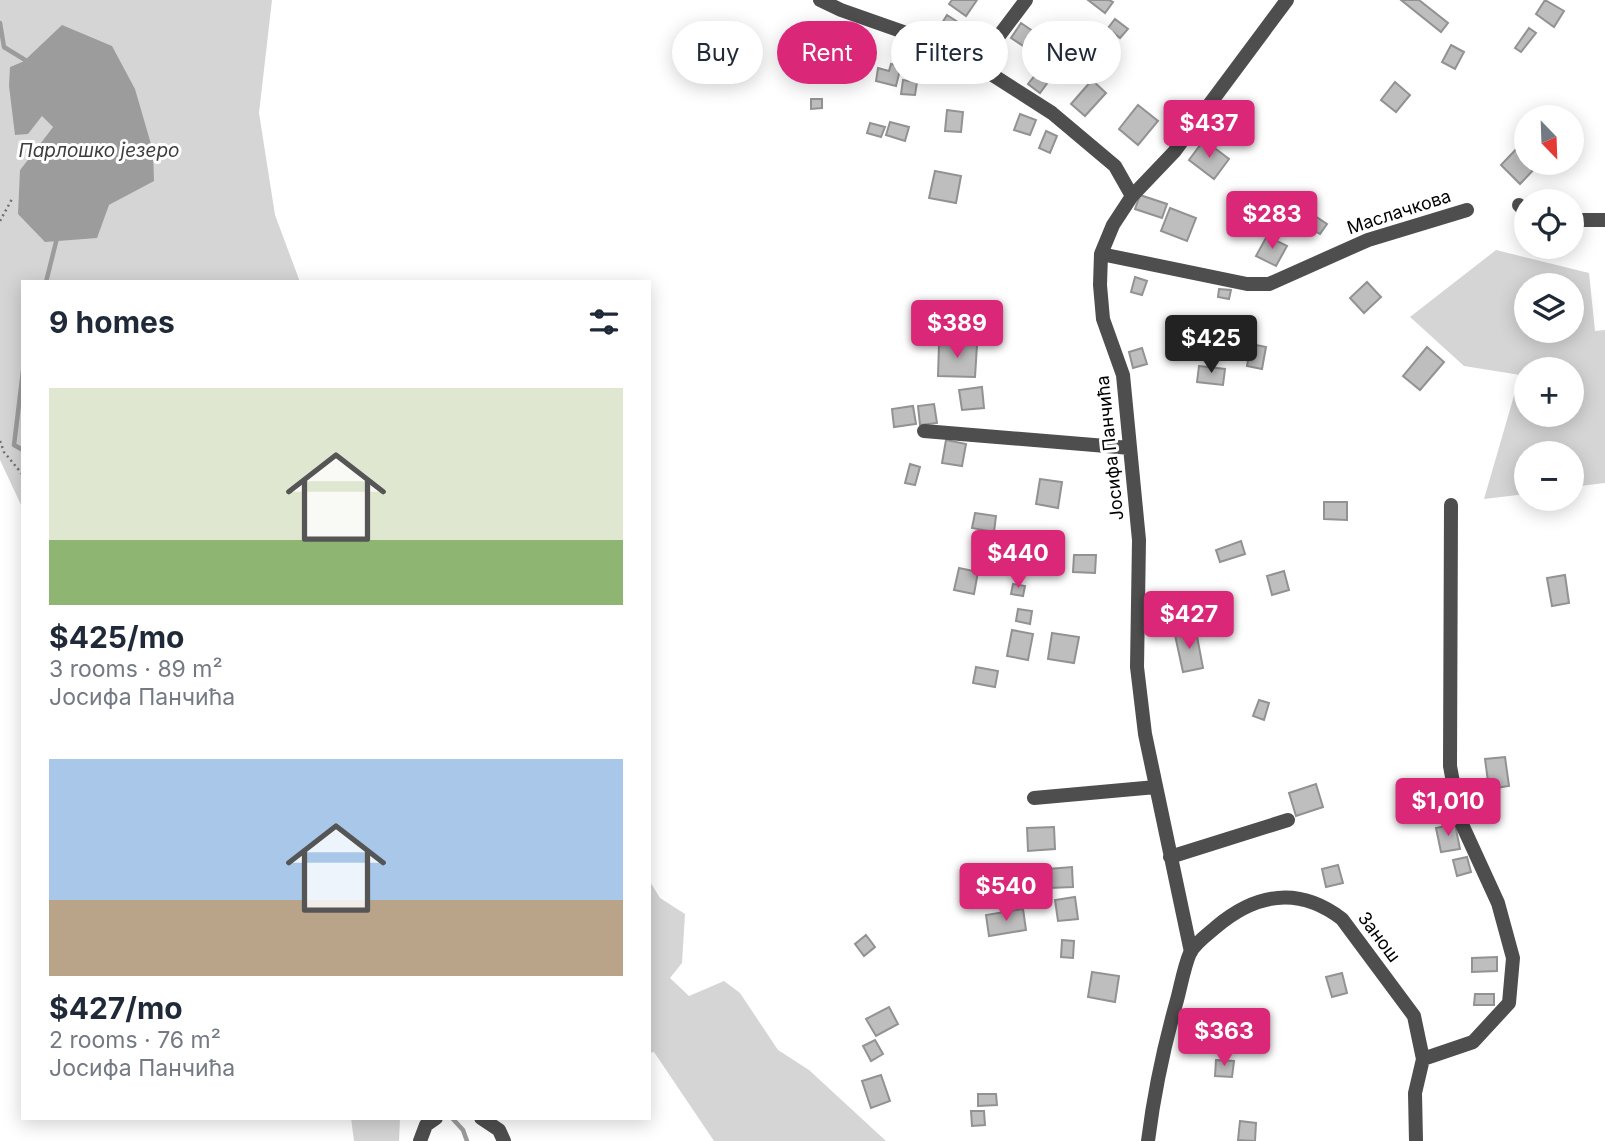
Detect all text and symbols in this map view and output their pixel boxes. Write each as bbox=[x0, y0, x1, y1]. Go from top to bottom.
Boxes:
chip: Buy bbox=[672, 21, 763, 84]
chip: Rent bbox=[777, 21, 877, 84]
chip: Filters bbox=[891, 21, 1008, 84]
chip: New bbox=[1022, 21, 1121, 84]
pin: $437 bbox=[1168, 100, 1250, 160]
north arrow bbox=[1514, 105, 1584, 175]
map controls bbox=[1514, 105, 1584, 511]
text: $437 bbox=[1180, 109, 1238, 137]
water label: Парлошко језеро bbox=[19, 139, 179, 162]
street label: Маслачкова bbox=[1344, 185, 1453, 238]
button: locate bbox=[1514, 189, 1584, 259]
pin: $283 bbox=[1231, 191, 1313, 251]
text: $283 bbox=[1242, 200, 1302, 228]
button: layers bbox=[1514, 273, 1584, 343]
pin: $389 bbox=[916, 300, 998, 360]
icon: filters bbox=[585, 303, 623, 341]
text: 9 homes bbox=[49, 304, 175, 340]
text: $389 bbox=[927, 309, 987, 337]
pin: $425 bbox=[1170, 316, 1252, 375]
text: $425 bbox=[1181, 324, 1241, 352]
button: + bbox=[1514, 357, 1584, 427]
street label: Јосифа Панчића bbox=[1091, 375, 1128, 522]
icon: home bbox=[273, 434, 399, 560]
button: − bbox=[1514, 441, 1584, 511]
pin: $440 bbox=[977, 530, 1059, 590]
text: $440 bbox=[987, 539, 1049, 567]
pin: $427 bbox=[1148, 592, 1230, 651]
text: $427 bbox=[1160, 600, 1218, 628]
text: $425/mo bbox=[49, 619, 184, 655]
text: 3 rooms · 89 m² bbox=[49, 655, 223, 683]
text: Јосифа Панчића bbox=[49, 683, 235, 711]
pin: $1,010 bbox=[1391, 778, 1505, 838]
text: $1,010 bbox=[1412, 787, 1484, 815]
icon: home bbox=[273, 805, 399, 931]
pin: $540 bbox=[965, 864, 1047, 923]
text: $540 bbox=[976, 872, 1036, 900]
street label: Занош bbox=[1354, 907, 1405, 966]
text: $427/mo bbox=[49, 990, 183, 1026]
pin: $363 bbox=[1183, 1009, 1265, 1068]
text: $363 bbox=[1194, 1017, 1254, 1045]
text: 2 rooms · 76 m² bbox=[49, 1026, 221, 1054]
text: Јосифа Панчића bbox=[49, 1054, 235, 1082]

